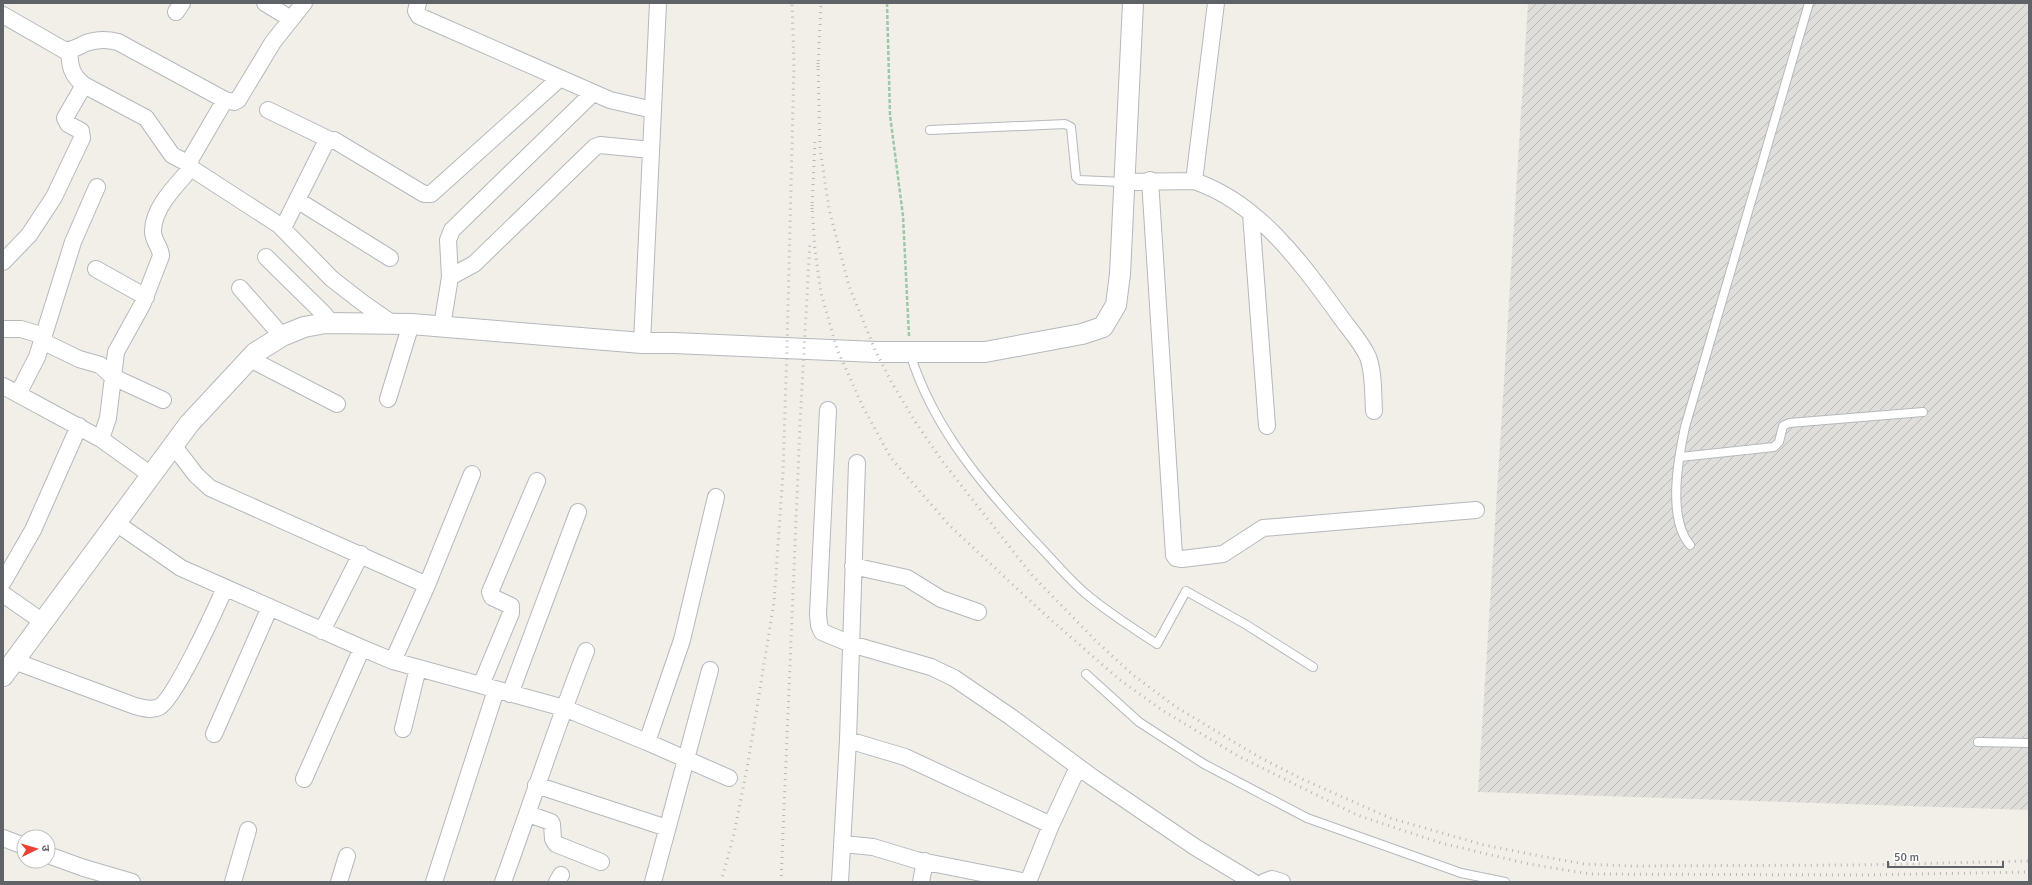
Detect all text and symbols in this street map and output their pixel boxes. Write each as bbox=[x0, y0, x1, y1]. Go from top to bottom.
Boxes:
north arrow bbox=[16, 829, 56, 869]
scale bar bbox=[1888, 843, 2003, 869]
text: उ bbox=[39, 844, 52, 853]
text: 50 m bbox=[1894, 850, 1919, 865]

